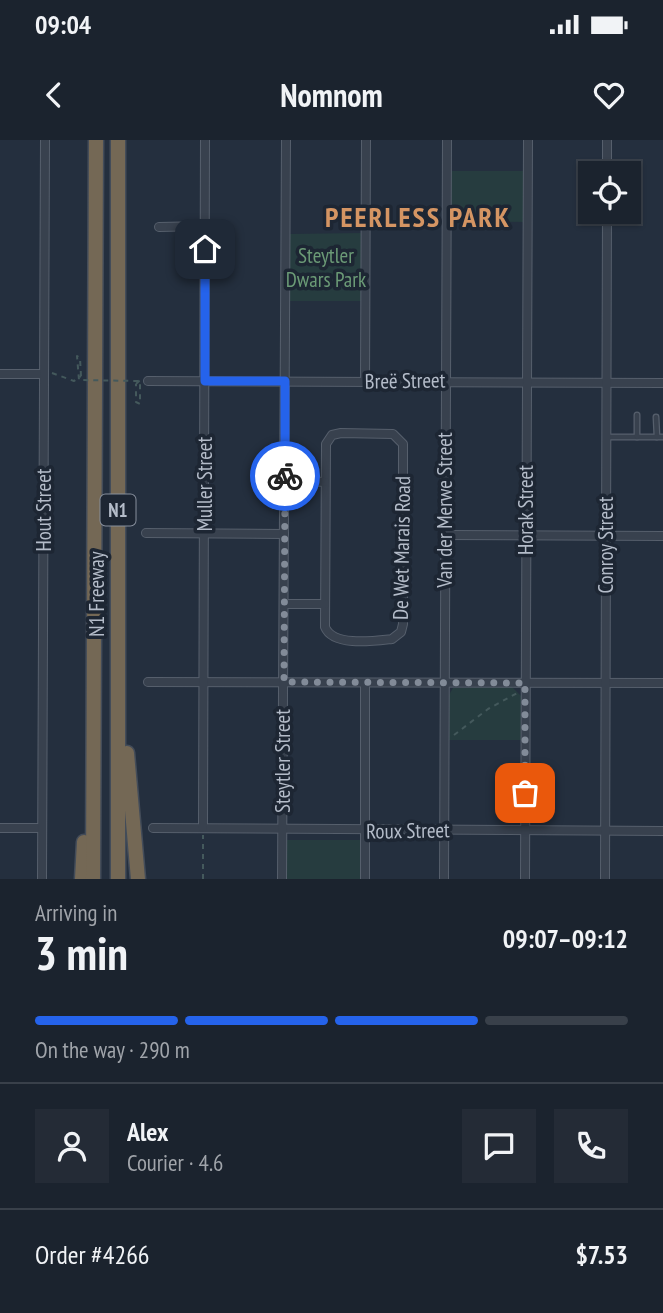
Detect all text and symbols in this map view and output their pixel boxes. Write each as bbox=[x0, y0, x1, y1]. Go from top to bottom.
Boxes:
text: 09:04 bbox=[35, 8, 91, 41]
text: Nomnom bbox=[280, 74, 383, 116]
icon: back bbox=[35, 76, 73, 114]
icon: heart bbox=[590, 76, 628, 114]
map controls bbox=[578, 161, 641, 224]
button: locate bbox=[578, 161, 641, 224]
district label: PEERLESS PARK bbox=[325, 198, 511, 235]
pin bbox=[175, 219, 235, 279]
icon: home bbox=[186, 230, 224, 268]
park label: Steytler Dwars Park bbox=[286, 242, 366, 293]
street label: Breë Street bbox=[364, 366, 446, 395]
street label: Van der Merwe Street bbox=[431, 432, 458, 589]
street label: Muller Street bbox=[191, 436, 218, 531]
courier bbox=[250, 441, 320, 511]
icon: bike bbox=[266, 457, 304, 495]
street label: Horak Street bbox=[512, 465, 539, 555]
street label: Hout Street bbox=[30, 468, 57, 552]
street label: De Wet Marais Road bbox=[387, 476, 416, 620]
road number: N1 bbox=[100, 494, 136, 526]
street label: Conroy Street bbox=[592, 496, 619, 594]
street label: N1 Freeway bbox=[83, 551, 110, 637]
street label: Steytler Street bbox=[269, 709, 296, 813]
pin bbox=[495, 763, 555, 823]
icon: bag bbox=[506, 774, 544, 812]
street label: Roux Street bbox=[366, 816, 450, 845]
text: Arriving in bbox=[35, 898, 117, 927]
text: 09:07–09:12 bbox=[503, 922, 628, 955]
text: 3 min bbox=[35, 923, 128, 983]
text: On the way · 290 m bbox=[35, 1035, 190, 1064]
button: person bbox=[35, 1109, 109, 1183]
button: chat bbox=[462, 1109, 536, 1183]
button: phone bbox=[554, 1109, 628, 1183]
text: Alex bbox=[127, 1115, 168, 1148]
text: Courier · 4.6 bbox=[127, 1148, 223, 1177]
text: Order #4266 bbox=[35, 1238, 150, 1271]
text: $7.53 bbox=[575, 1238, 628, 1271]

